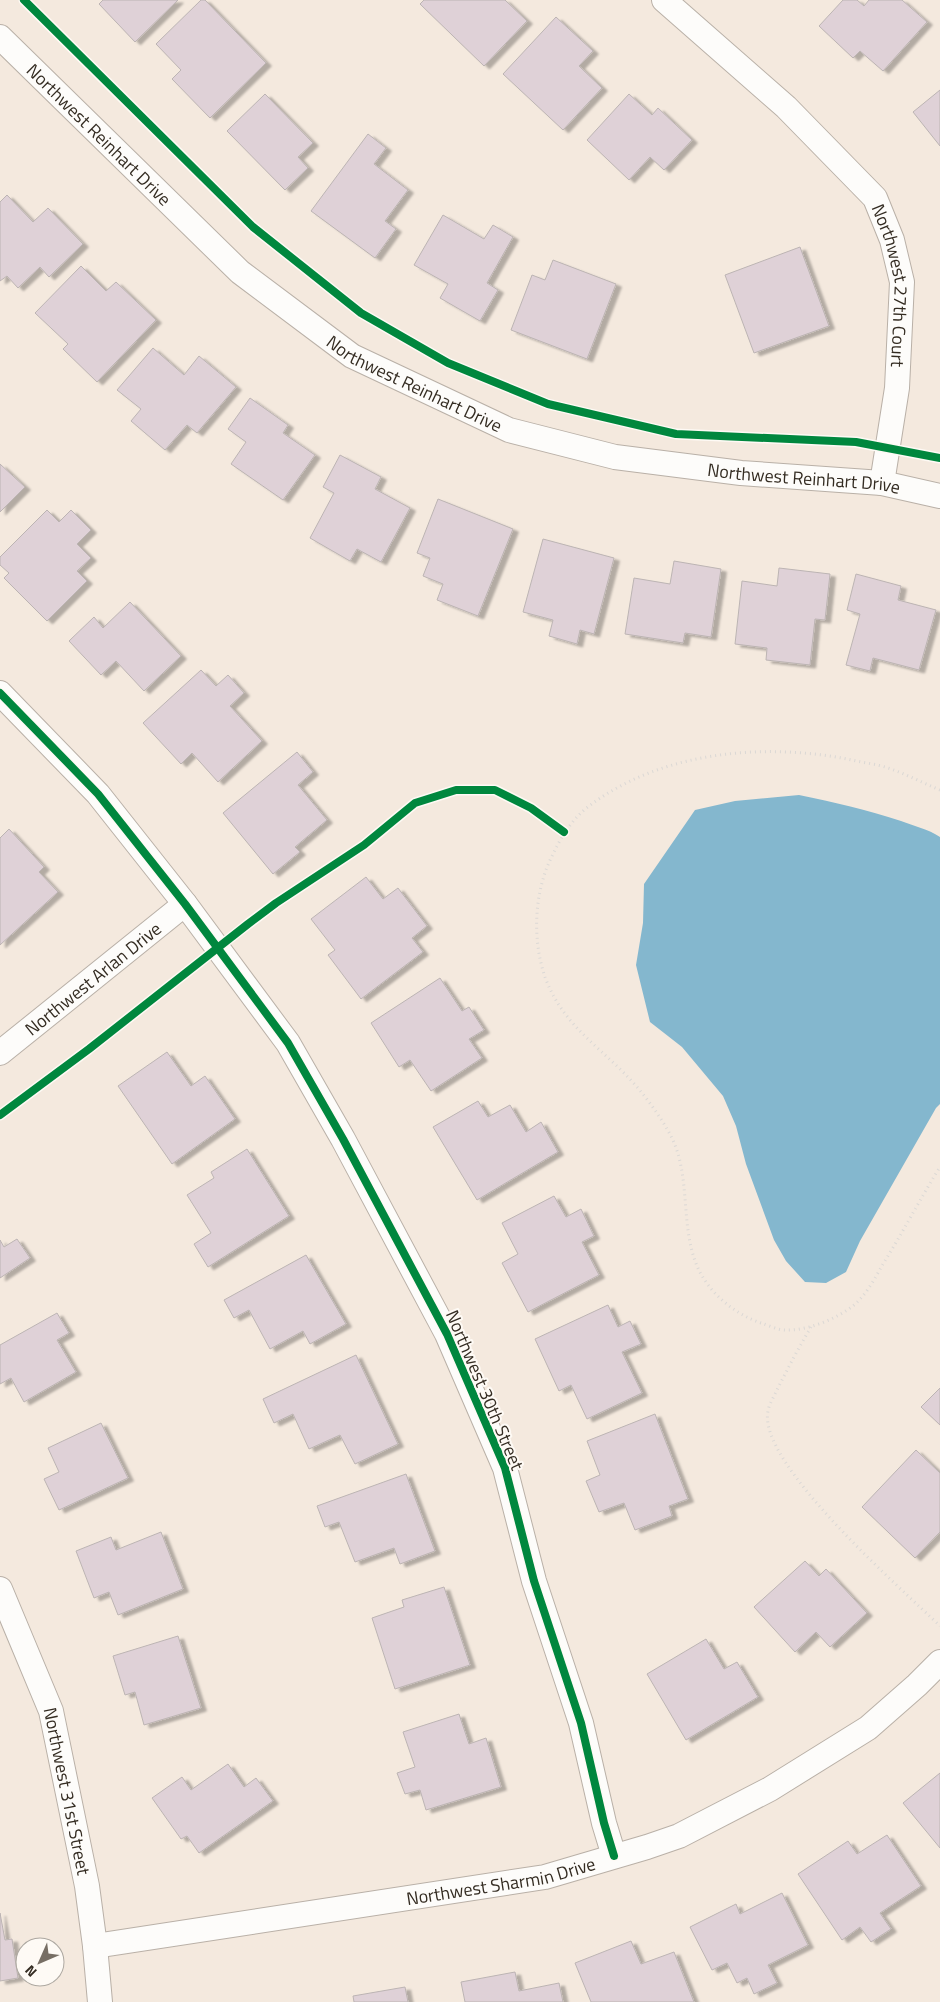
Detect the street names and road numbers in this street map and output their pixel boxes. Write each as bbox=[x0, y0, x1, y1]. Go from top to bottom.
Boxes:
street label: Northwest Reinhart Drive bbox=[21, 57, 178, 212]
street label: Northwest 27th Court bbox=[865, 200, 915, 368]
street label: Northwest Reinhart Drive bbox=[321, 328, 507, 438]
street label: Northwest Reinhart Drive bbox=[706, 455, 903, 500]
street label: Northwest Arlan Drive bbox=[19, 915, 167, 1042]
street label: Northwest 30th Street bbox=[439, 1306, 531, 1475]
street label: Northwest 31st Street bbox=[37, 1705, 98, 1878]
street label: Northwest Sharmin Drive bbox=[404, 1849, 598, 1912]

